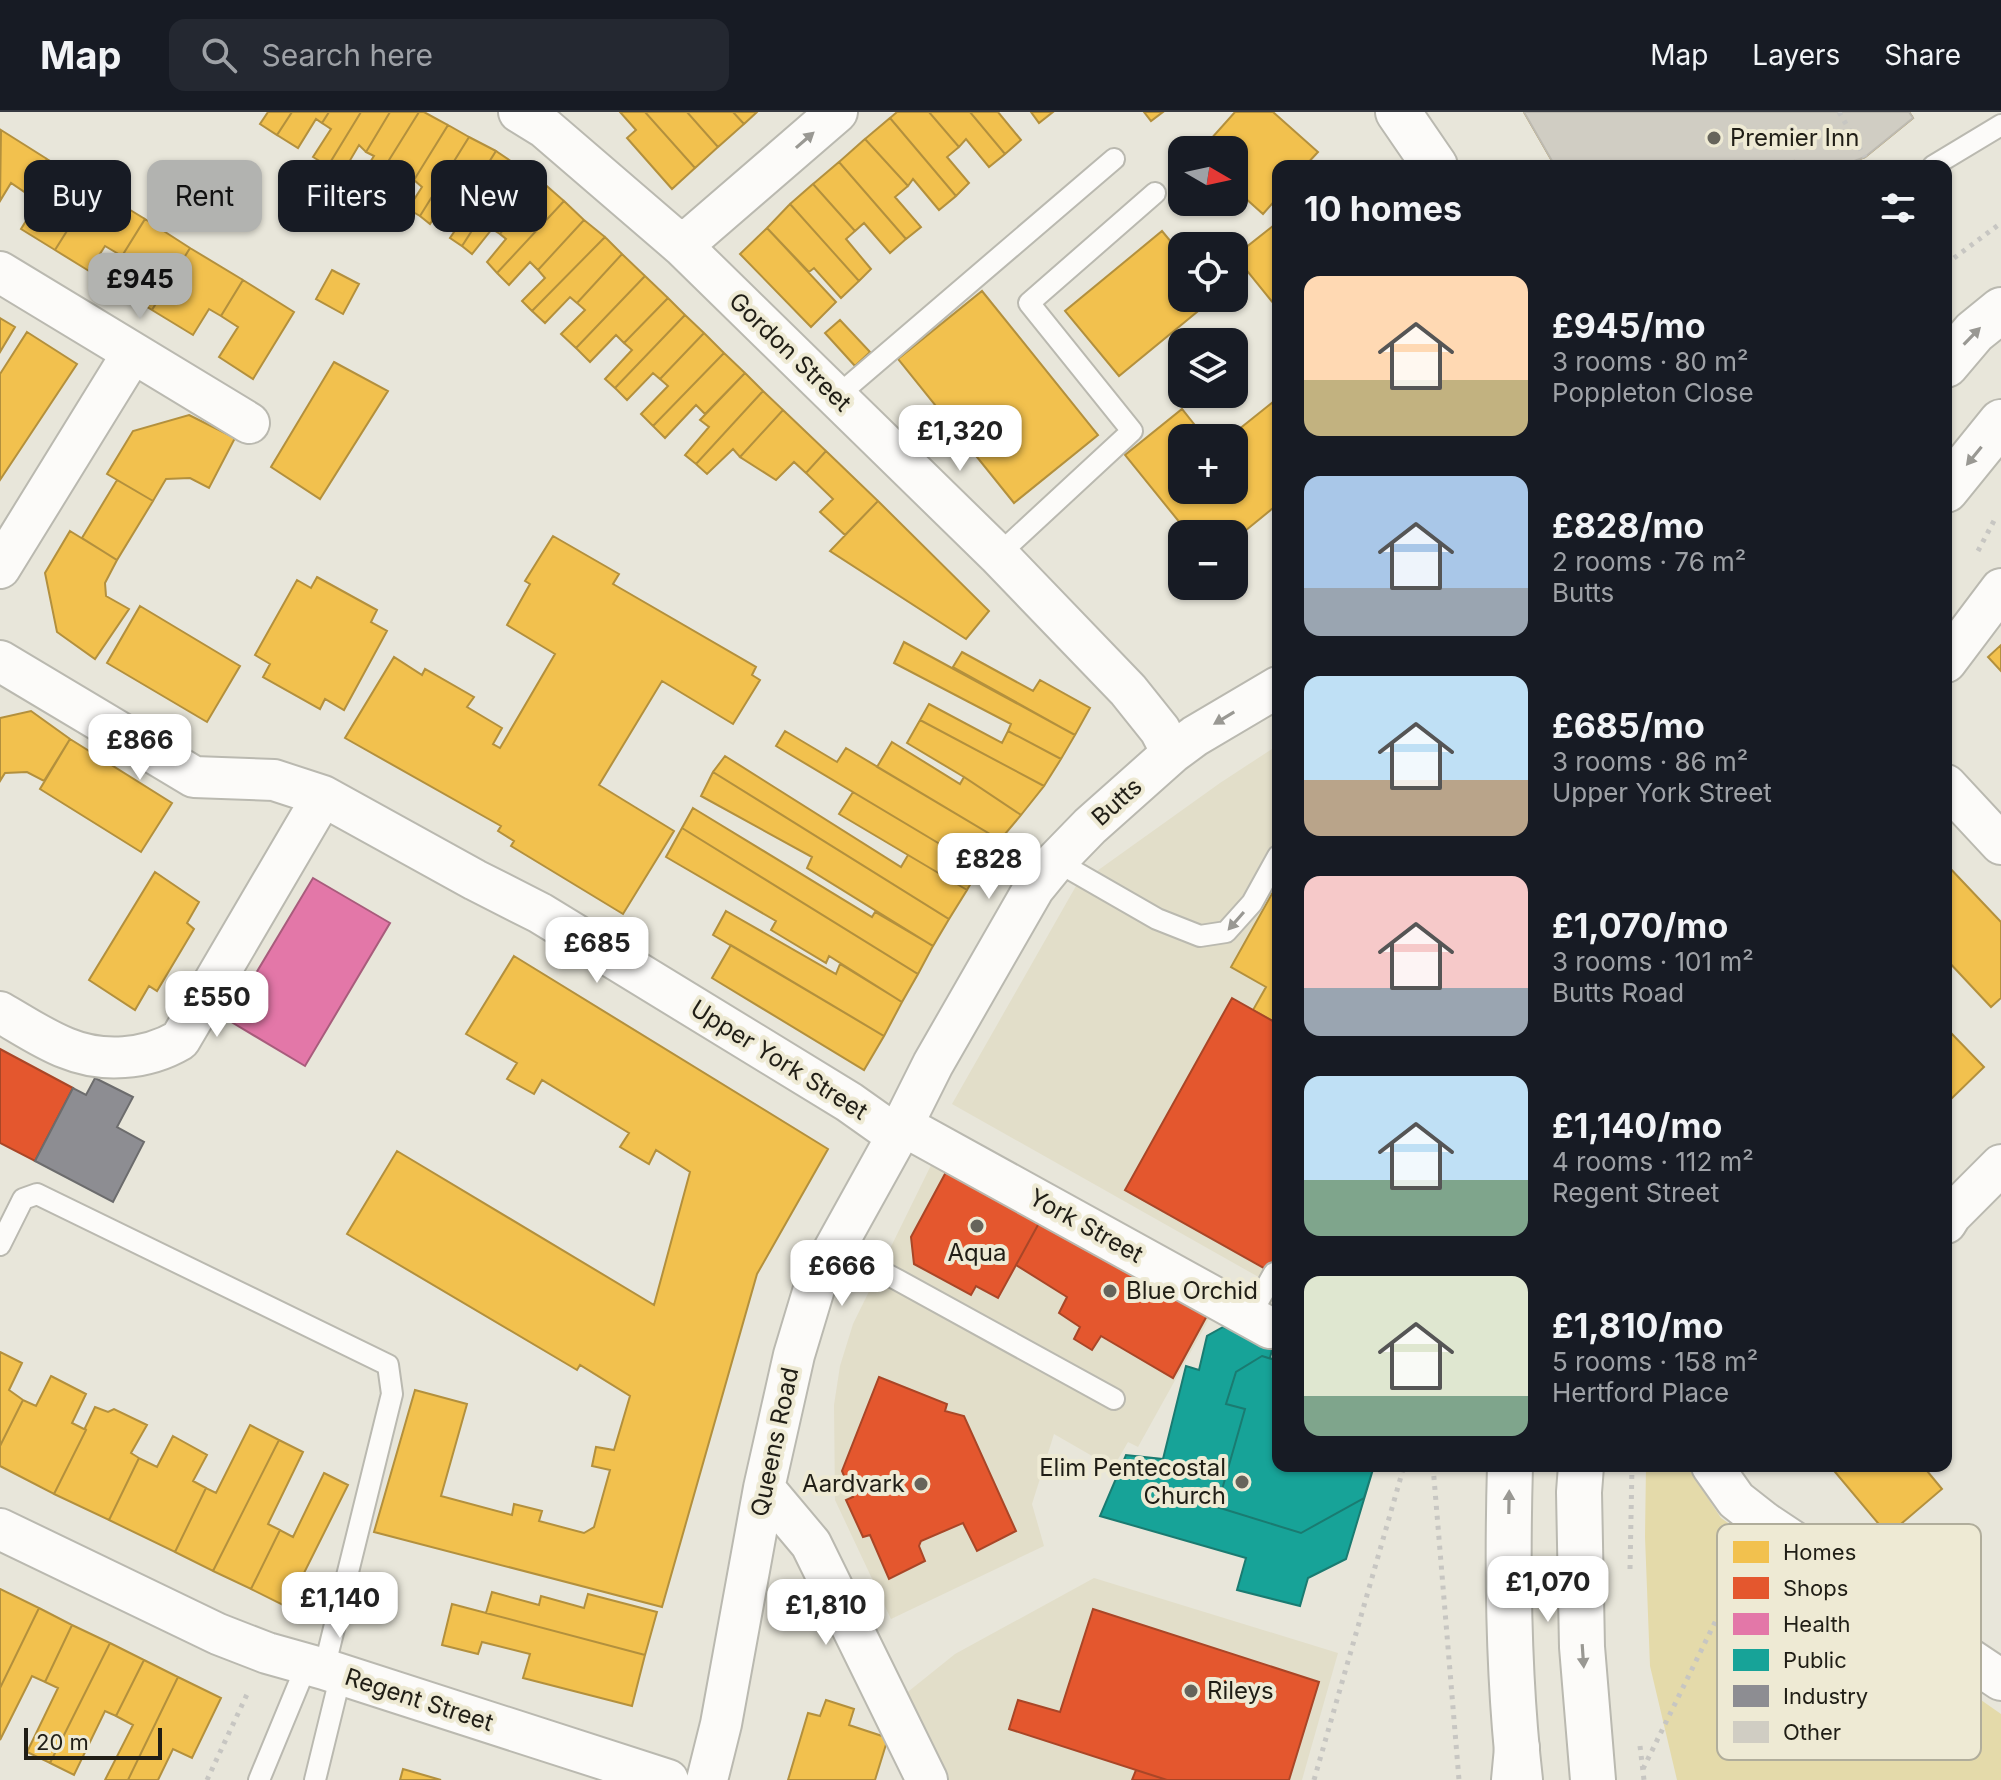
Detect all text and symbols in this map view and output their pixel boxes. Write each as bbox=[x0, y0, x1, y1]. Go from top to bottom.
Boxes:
search box bbox=[169, 19, 729, 91]
text: Map bbox=[40, 32, 121, 78]
icon: search bbox=[197, 33, 241, 77]
text: Search here bbox=[261, 37, 433, 73]
text: Map bbox=[1650, 38, 1708, 72]
text: Layers bbox=[1752, 38, 1840, 72]
text: Share bbox=[1884, 38, 1961, 72]
place label: Premier Inn bbox=[1730, 123, 1859, 152]
marker: Premier Inn bbox=[1705, 129, 1723, 147]
one-way arrow bbox=[794, 132, 814, 149]
north arrow bbox=[1168, 136, 1248, 216]
map controls bbox=[1168, 136, 1248, 600]
chip: Buy bbox=[24, 160, 131, 232]
chip: Rent bbox=[147, 160, 262, 232]
chip: Filters bbox=[278, 160, 415, 232]
chip: New bbox=[431, 160, 547, 232]
icon: filters bbox=[1876, 186, 1920, 230]
text: 10 homes bbox=[1304, 188, 1462, 229]
button: locate bbox=[1168, 232, 1248, 312]
pin: £945 bbox=[93, 253, 187, 321]
text: £945 bbox=[106, 263, 174, 294]
street label: Gordon Street bbox=[723, 286, 858, 417]
text: £945/mo bbox=[1552, 305, 1706, 346]
icon: home bbox=[1368, 308, 1464, 404]
one-way arrow bbox=[1962, 327, 1981, 346]
button: layers bbox=[1168, 328, 1248, 408]
text: 3 rooms · 80 m² bbox=[1552, 346, 1749, 377]
text: Poppleton Close bbox=[1552, 377, 1754, 408]
pin: £1,320 bbox=[895, 405, 1025, 473]
text: £1,320 bbox=[917, 415, 1003, 446]
button: + bbox=[1168, 424, 1248, 504]
one-way arrow bbox=[1966, 446, 1982, 466]
text: £828/mo bbox=[1552, 505, 1704, 546]
icon: home bbox=[1368, 508, 1464, 604]
button: − bbox=[1168, 520, 1248, 600]
text: 2 rooms · 76 m² bbox=[1552, 546, 1746, 577]
text: Butts bbox=[1552, 577, 1614, 608]
text: £685/mo bbox=[1552, 705, 1705, 746]
icon: home bbox=[1368, 708, 1464, 804]
one-way arrow bbox=[1213, 711, 1235, 725]
pin: £866 bbox=[93, 714, 187, 782]
text: £866 bbox=[106, 724, 174, 755]
text: 3 rooms · 86 m² bbox=[1552, 746, 1748, 777]
street label: Butts bbox=[1086, 772, 1148, 832]
text: Upper York Street bbox=[1552, 777, 1772, 808]
pin: £828 bbox=[942, 833, 1036, 901]
text: £828 bbox=[956, 843, 1022, 874]
text: £1,070/mo bbox=[1552, 905, 1728, 946]
icon: home bbox=[1368, 908, 1464, 1004]
one-way arrow bbox=[1228, 910, 1245, 930]
pin: £685 bbox=[550, 917, 644, 985]
text: £685 bbox=[563, 927, 631, 958]
text: 3 rooms · 101 m² bbox=[1552, 946, 1754, 977]
pin: £550 bbox=[170, 971, 264, 1039]
text: Butts Road bbox=[1552, 977, 1684, 1008]
text: £550 bbox=[183, 981, 251, 1012]
street label: Upper York Street bbox=[686, 994, 873, 1126]
text: £1,140/mo bbox=[1552, 1105, 1722, 1146]
icon: home bbox=[1368, 1108, 1464, 1204]
text: 4 rooms · 112 m² bbox=[1552, 1146, 1754, 1177]
text: Regent Street bbox=[1552, 1177, 1719, 1208]
street label: York Street bbox=[1024, 1182, 1148, 1269]
marker: Aqua bbox=[968, 1217, 986, 1235]
place label: Aqua bbox=[948, 1238, 1006, 1267]
pin: £666 bbox=[795, 1240, 889, 1308]
text: £666 bbox=[808, 1250, 876, 1281]
place label: Blue Orchid bbox=[1126, 1276, 1258, 1305]
marker: Blue Orchid bbox=[1101, 1282, 1119, 1300]
text: £1,810/mo bbox=[1552, 1305, 1724, 1346]
icon: home bbox=[1368, 1308, 1464, 1404]
text: 5 rooms · 158 m² bbox=[1552, 1346, 1758, 1377]
street label: Queens Road bbox=[745, 1365, 804, 1519]
text: Hertford Place bbox=[1552, 1377, 1729, 1408]
place label: Elim Pentecostal Church bbox=[1039, 1453, 1226, 1510]
place label: Aardvark bbox=[802, 1469, 905, 1498]
marker: Elim Pentecostal Church bbox=[1233, 1473, 1251, 1491]
marker: Aardvark bbox=[912, 1475, 930, 1493]
one-way arrow bbox=[1503, 1489, 1515, 1514]
legend bbox=[1717, 1524, 1981, 1760]
text: Homes bbox=[1783, 1539, 1856, 1565]
pin: £1,070 bbox=[1483, 1556, 1613, 1624]
text: £1,070 bbox=[1505, 1566, 1591, 1597]
pin: £1,140 bbox=[275, 1572, 405, 1640]
text: Shops bbox=[1783, 1575, 1848, 1601]
pin: £1,810 bbox=[761, 1579, 891, 1647]
text: £1,140 bbox=[300, 1582, 380, 1613]
text: £1,810 bbox=[785, 1589, 867, 1620]
text: Health bbox=[1783, 1611, 1851, 1637]
one-way arrow bbox=[1577, 1644, 1590, 1669]
text: Public bbox=[1783, 1647, 1847, 1673]
street label: Regent Street bbox=[341, 1662, 497, 1737]
place label: Rileys bbox=[1207, 1676, 1274, 1705]
marker: Rileys bbox=[1182, 1682, 1200, 1700]
text: Industry bbox=[1783, 1683, 1868, 1709]
text: Other bbox=[1783, 1719, 1841, 1745]
scale bar bbox=[24, 1724, 162, 1760]
text: 20 m bbox=[36, 1729, 89, 1755]

